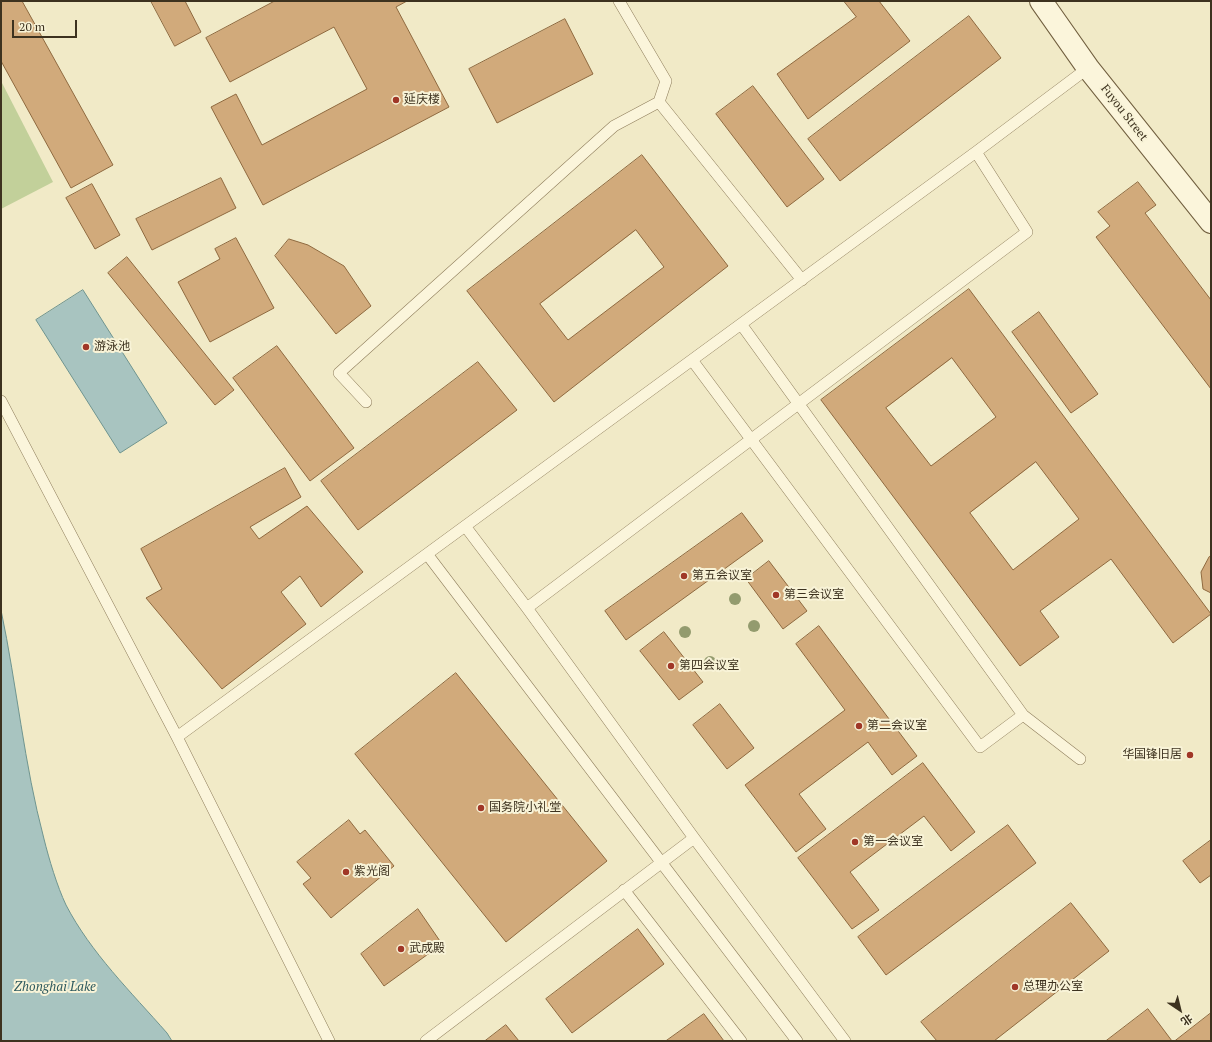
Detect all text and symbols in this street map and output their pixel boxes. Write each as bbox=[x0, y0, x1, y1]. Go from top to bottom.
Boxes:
scale bar bbox=[14, 12, 79, 38]
text: 20 m bbox=[19, 19, 45, 34]
street label: Fuyou Street bbox=[1097, 82, 1151, 144]
place label: 延庆楼 bbox=[404, 93, 440, 107]
marker: 延庆楼 bbox=[391, 95, 401, 105]
place label: 游泳池 bbox=[94, 340, 130, 354]
marker: 游泳池 bbox=[81, 342, 91, 352]
place label: 第五会议室 bbox=[692, 569, 752, 583]
marker: 第五会议室 bbox=[679, 571, 689, 581]
place label: 第三会议室 bbox=[784, 588, 844, 602]
marker: 第三会议室 bbox=[771, 590, 781, 600]
place label: 第四会议室 bbox=[679, 659, 739, 673]
marker: 第四会议室 bbox=[666, 661, 676, 671]
place label: 第二会议室 bbox=[867, 719, 927, 733]
marker: 第二会议室 bbox=[854, 721, 864, 731]
place label: 华国锋旧居 bbox=[1122, 748, 1182, 762]
marker: 华国锋旧居 bbox=[1185, 750, 1195, 760]
place label: 国务院小礼堂 bbox=[489, 801, 561, 815]
marker: 国务院小礼堂 bbox=[476, 803, 486, 813]
place label: 第一会议室 bbox=[863, 835, 923, 849]
marker: 第一会议室 bbox=[850, 837, 860, 847]
place label: 紫光阁 bbox=[354, 865, 390, 879]
marker: 紫光阁 bbox=[341, 867, 351, 877]
place label: 武成殿 bbox=[409, 942, 445, 956]
marker: 武成殿 bbox=[396, 944, 406, 954]
water label: Zhonghai Lake bbox=[14, 979, 96, 995]
place label: 总理办公室 bbox=[1023, 980, 1083, 994]
marker: 总理办公室 bbox=[1010, 982, 1020, 992]
north arrow bbox=[1160, 990, 1200, 1030]
text: 北 bbox=[1178, 1011, 1195, 1029]

